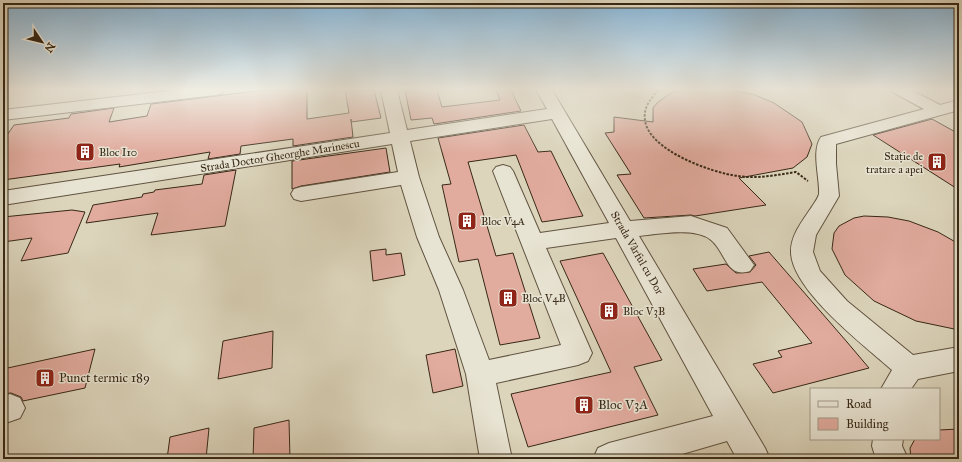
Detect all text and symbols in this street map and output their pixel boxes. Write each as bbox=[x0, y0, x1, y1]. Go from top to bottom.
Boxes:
north arrow bbox=[22, 22, 62, 62]
text: N bbox=[41, 40, 58, 56]
street label: Strada Doctor Gheorghe Marinescu bbox=[199, 137, 361, 175]
building icon: Bloc I10 bbox=[74, 141, 96, 163]
place label: Bloc I10 bbox=[99, 146, 137, 159]
place label: Stație de tratare a apei bbox=[866, 150, 923, 176]
building icon: Stație de tratare a apei bbox=[926, 151, 948, 173]
street label: Strada Vârful cu Dor bbox=[608, 209, 667, 298]
building icon: Bloc V4A bbox=[456, 210, 478, 232]
place label: Bloc V4A bbox=[481, 215, 526, 228]
building icon: Bloc V4B bbox=[497, 287, 519, 309]
place label: Bloc V4B bbox=[522, 292, 566, 305]
building icon: Bloc V3B bbox=[598, 300, 620, 322]
place label: Bloc V3B bbox=[623, 305, 665, 318]
building icon: Punct termic 189 bbox=[34, 367, 56, 389]
place label: Punct termic 189 bbox=[59, 370, 150, 386]
legend bbox=[810, 388, 940, 440]
building icon: Bloc V3A bbox=[573, 394, 595, 416]
place label: Bloc V3A bbox=[598, 397, 648, 413]
text: Road bbox=[846, 397, 872, 411]
text: Building bbox=[846, 417, 889, 432]

